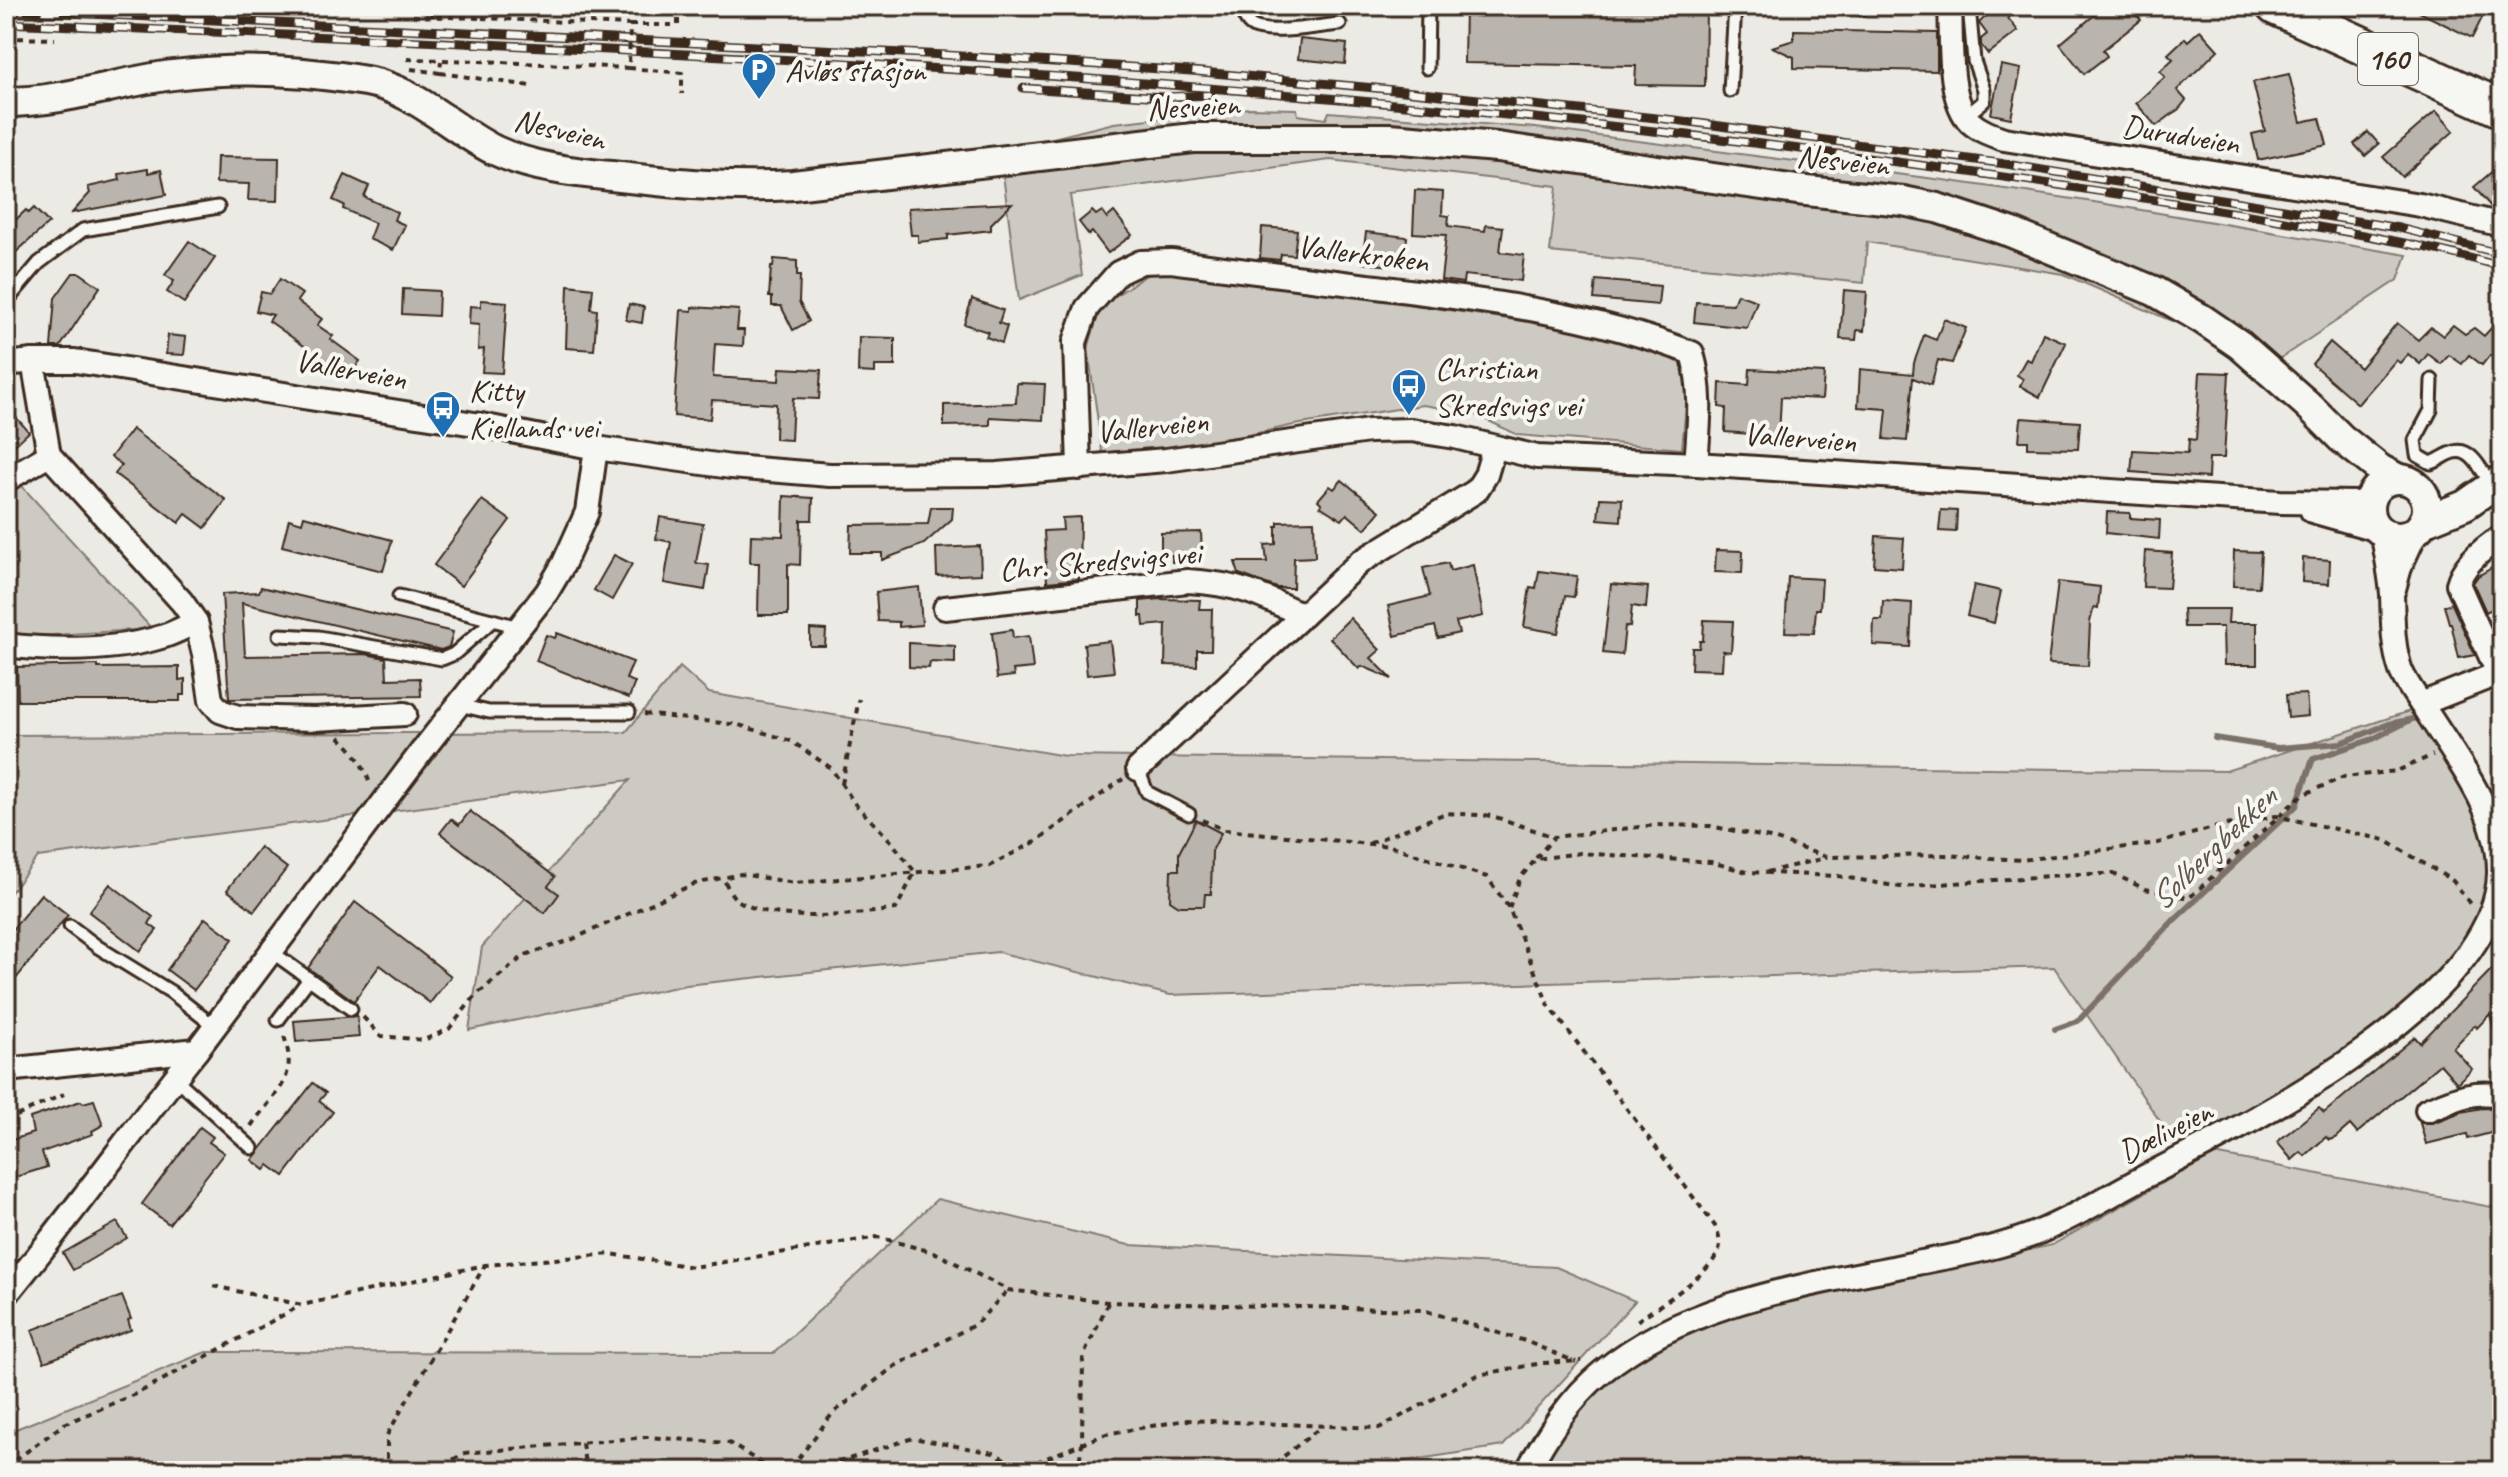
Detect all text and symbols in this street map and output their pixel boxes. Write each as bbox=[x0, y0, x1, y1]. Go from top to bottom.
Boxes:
road number: 160 bbox=[2358, 33, 2418, 85]
place label: Avløs stasjon bbox=[785, 50, 927, 91]
parking icon: Avløs stasjon bbox=[740, 51, 778, 101]
street label: Nesveien bbox=[1146, 84, 1242, 129]
street label: Nesveien bbox=[510, 99, 611, 160]
street label: Durudveien bbox=[2119, 105, 2244, 164]
street label: Nesveien bbox=[1795, 135, 1893, 186]
street label: Vallerkroken bbox=[1295, 225, 1432, 282]
street label: Vallerveien bbox=[292, 340, 410, 400]
place label: Christian Skredsvigs vei bbox=[1435, 348, 1586, 426]
bus stop icon: Christian Skredsvigs vei bbox=[1390, 367, 1428, 417]
place label: Kitty Kiellands vei bbox=[469, 370, 602, 448]
bus stop icon: Kitty Kiellands vei bbox=[424, 389, 462, 439]
street label: Vallerveien bbox=[1094, 400, 1211, 453]
street label: Vallerveien bbox=[1742, 413, 1858, 462]
street label: Chr. Skredsvigs vei bbox=[998, 532, 1206, 591]
water label: Solbergbekken bbox=[2139, 774, 2287, 919]
street label: Dæliveien bbox=[2111, 1090, 2221, 1172]

